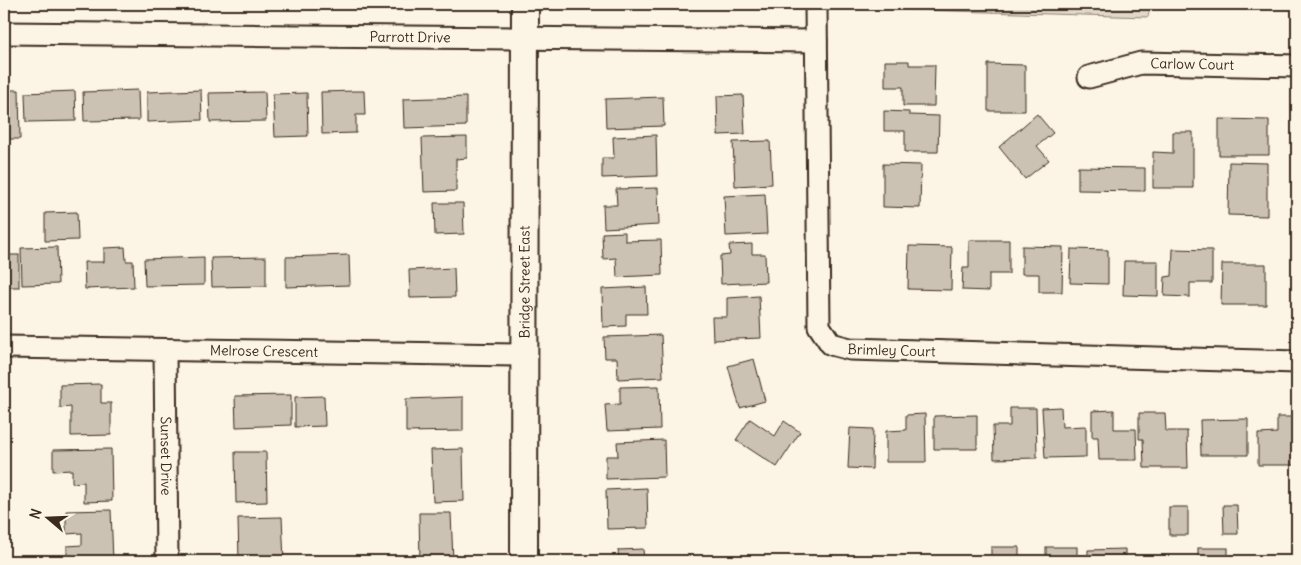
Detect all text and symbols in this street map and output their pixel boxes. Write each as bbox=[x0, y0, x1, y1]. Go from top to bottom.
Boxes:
street label: Parrott Drive bbox=[369, 28, 451, 46]
street label: Carlow Court bbox=[1150, 54, 1234, 74]
street label: Bridge Street East bbox=[515, 225, 534, 338]
street label: Brimley Court bbox=[848, 340, 936, 360]
street label: Melrose Crescent bbox=[210, 341, 318, 361]
street label: Sunset Drive bbox=[157, 416, 175, 496]
north arrow bbox=[22, 492, 72, 542]
text: N bbox=[26, 506, 46, 521]

